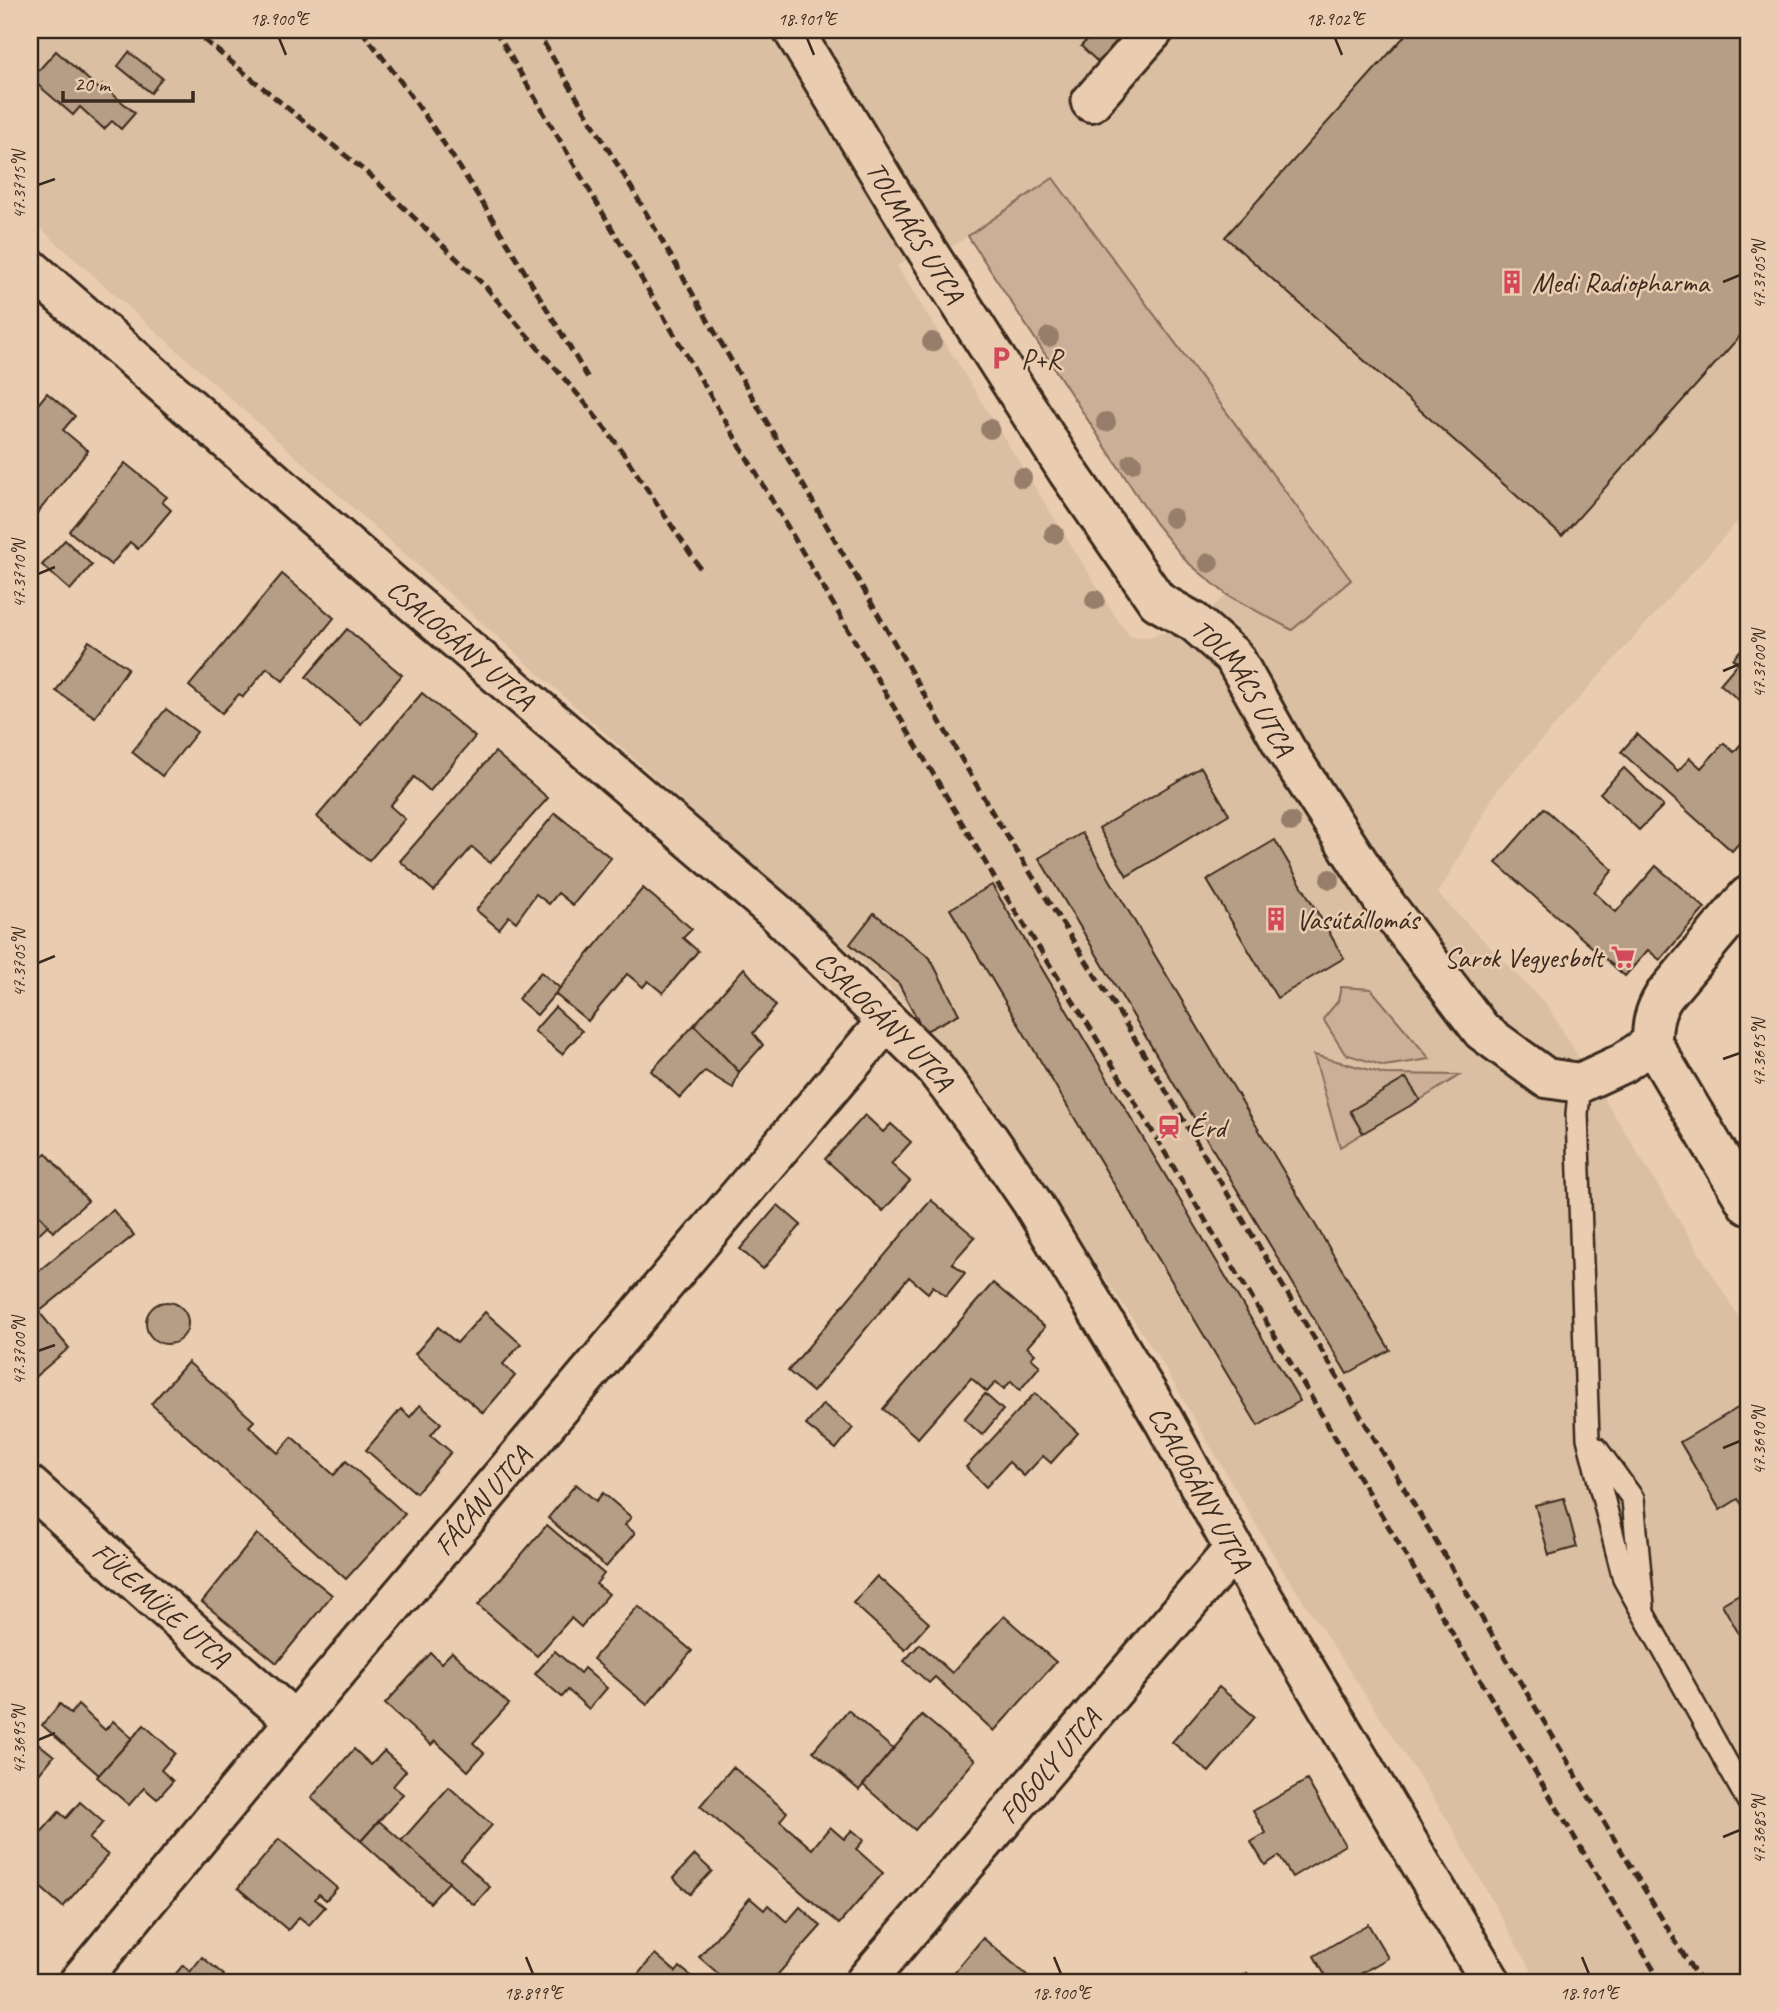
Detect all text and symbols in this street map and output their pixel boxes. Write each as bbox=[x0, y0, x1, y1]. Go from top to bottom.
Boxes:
text: 18.900°E bbox=[250, 8, 311, 30]
text: 18.901°E bbox=[778, 8, 839, 30]
text: 18.902°E bbox=[1306, 8, 1367, 30]
scale bar bbox=[63, 60, 192, 104]
text: 20 m bbox=[74, 71, 112, 97]
text: 47.3715°N bbox=[8, 148, 30, 219]
street label: TOLMÁCS UTCA bbox=[858, 155, 973, 310]
text: 47.3705°N bbox=[1748, 238, 1770, 309]
place label: Medi Radiopharma bbox=[1532, 265, 1711, 300]
building icon: Medi Radiopharma bbox=[1498, 268, 1526, 296]
place label: P+R bbox=[1021, 341, 1064, 376]
parking icon: P+R bbox=[987, 344, 1015, 372]
text: 47.3710°N bbox=[8, 537, 30, 608]
street label: CSALOGÁNY UTCA bbox=[380, 571, 543, 717]
street label: TOLMÁCS UTCA bbox=[1185, 611, 1303, 763]
text: 47.3700°N bbox=[1748, 627, 1770, 698]
place label: Vasútállomás bbox=[1296, 902, 1421, 937]
building icon: Vasútállomás bbox=[1262, 905, 1290, 933]
text: 47.3705°N bbox=[8, 926, 30, 997]
place label: Sarok Vegyesbolt bbox=[1444, 940, 1606, 975]
street label: CSALOGÁNY UTCA bbox=[808, 943, 962, 1098]
supermarket icon: Sarok Vegyesbolt bbox=[1609, 943, 1637, 971]
text: 47.3695°N bbox=[1748, 1016, 1770, 1087]
place label: Érd bbox=[1189, 1110, 1229, 1145]
station icon: Érd bbox=[1155, 1113, 1183, 1141]
text: 47.3700°N bbox=[8, 1314, 30, 1385]
street label: CSALOGÁNY UTCA bbox=[1141, 1399, 1260, 1578]
text: 47.3690°N bbox=[1748, 1404, 1770, 1475]
street label: FÁCÁN UTCA bbox=[426, 1438, 539, 1562]
street label: FÜLEMÜLE UTCA bbox=[85, 1534, 238, 1675]
street label: FOGOLY UTCA bbox=[991, 1700, 1110, 1831]
text: 47.3695°N bbox=[8, 1703, 30, 1774]
text: 47.3685°N bbox=[1748, 1793, 1770, 1864]
text: 18.899°E bbox=[504, 1982, 565, 2004]
text: 18.900°E bbox=[1032, 1982, 1093, 2004]
text: 18.901°E bbox=[1560, 1982, 1621, 2004]

